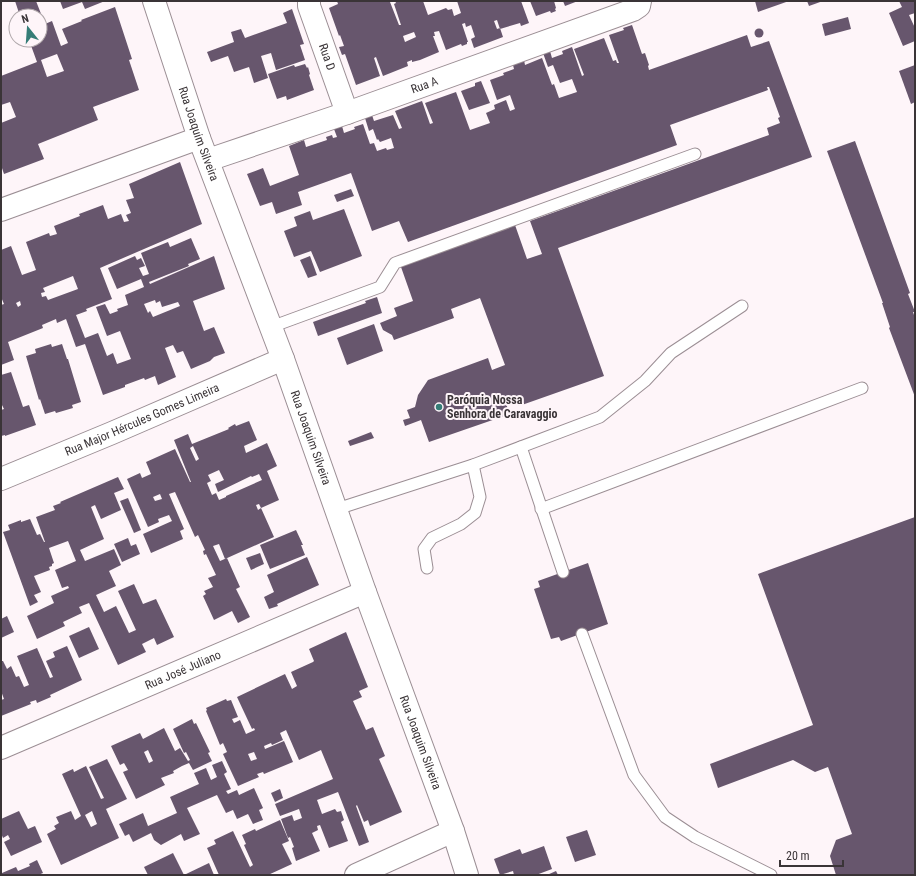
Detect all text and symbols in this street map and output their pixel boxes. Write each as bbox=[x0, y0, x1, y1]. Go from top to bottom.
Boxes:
north arrow bbox=[8, 8, 48, 48]
text: N bbox=[20, 12, 31, 26]
street label: Rua D bbox=[316, 42, 338, 72]
street label: Rua A bbox=[409, 74, 440, 96]
street label: Rua Joaquim Silveira bbox=[176, 85, 222, 183]
street label: Rua Major Hércules Gomes Limeira bbox=[63, 380, 222, 459]
street label: Rua Joaquim Silveira bbox=[288, 389, 334, 487]
place label: Paróquia Nossa Senhora de Caravaggio bbox=[447, 393, 558, 421]
marker: Paróquia Nossa Senhora de Caravaggio bbox=[434, 402, 444, 412]
street label: Rua José Juliano bbox=[143, 648, 223, 692]
street label: Rua Joaquim Silveira bbox=[397, 694, 444, 792]
scale bar bbox=[780, 842, 843, 868]
text: 20 m bbox=[786, 849, 810, 863]

